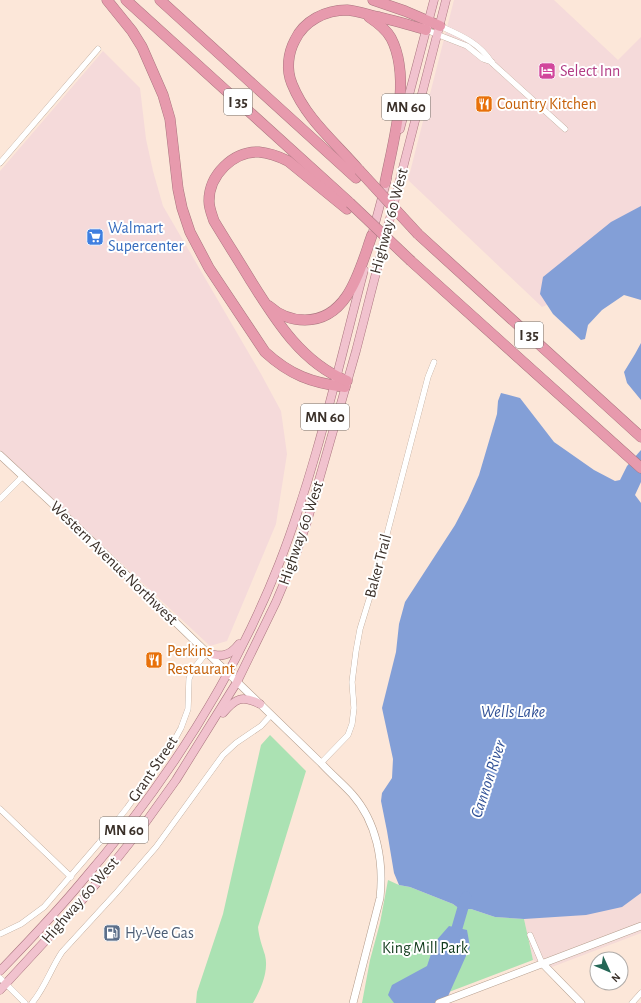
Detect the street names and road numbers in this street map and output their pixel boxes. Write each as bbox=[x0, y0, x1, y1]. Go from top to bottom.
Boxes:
road number: I 35 bbox=[224, 89, 252, 115]
road number: MN 60 bbox=[382, 94, 430, 120]
street label: Highway 60 West bbox=[367, 167, 412, 276]
road number: I 35 bbox=[515, 322, 543, 348]
road number: MN 60 bbox=[301, 404, 349, 430]
street label: Highway 60 West bbox=[276, 479, 327, 587]
street label: Western Avenue Northwest bbox=[47, 498, 181, 628]
street label: Baker Trail bbox=[362, 532, 394, 600]
street label: Grant Street bbox=[125, 733, 181, 805]
road number: MN 60 bbox=[100, 817, 148, 843]
street label: Highway 60 West bbox=[38, 854, 122, 947]

